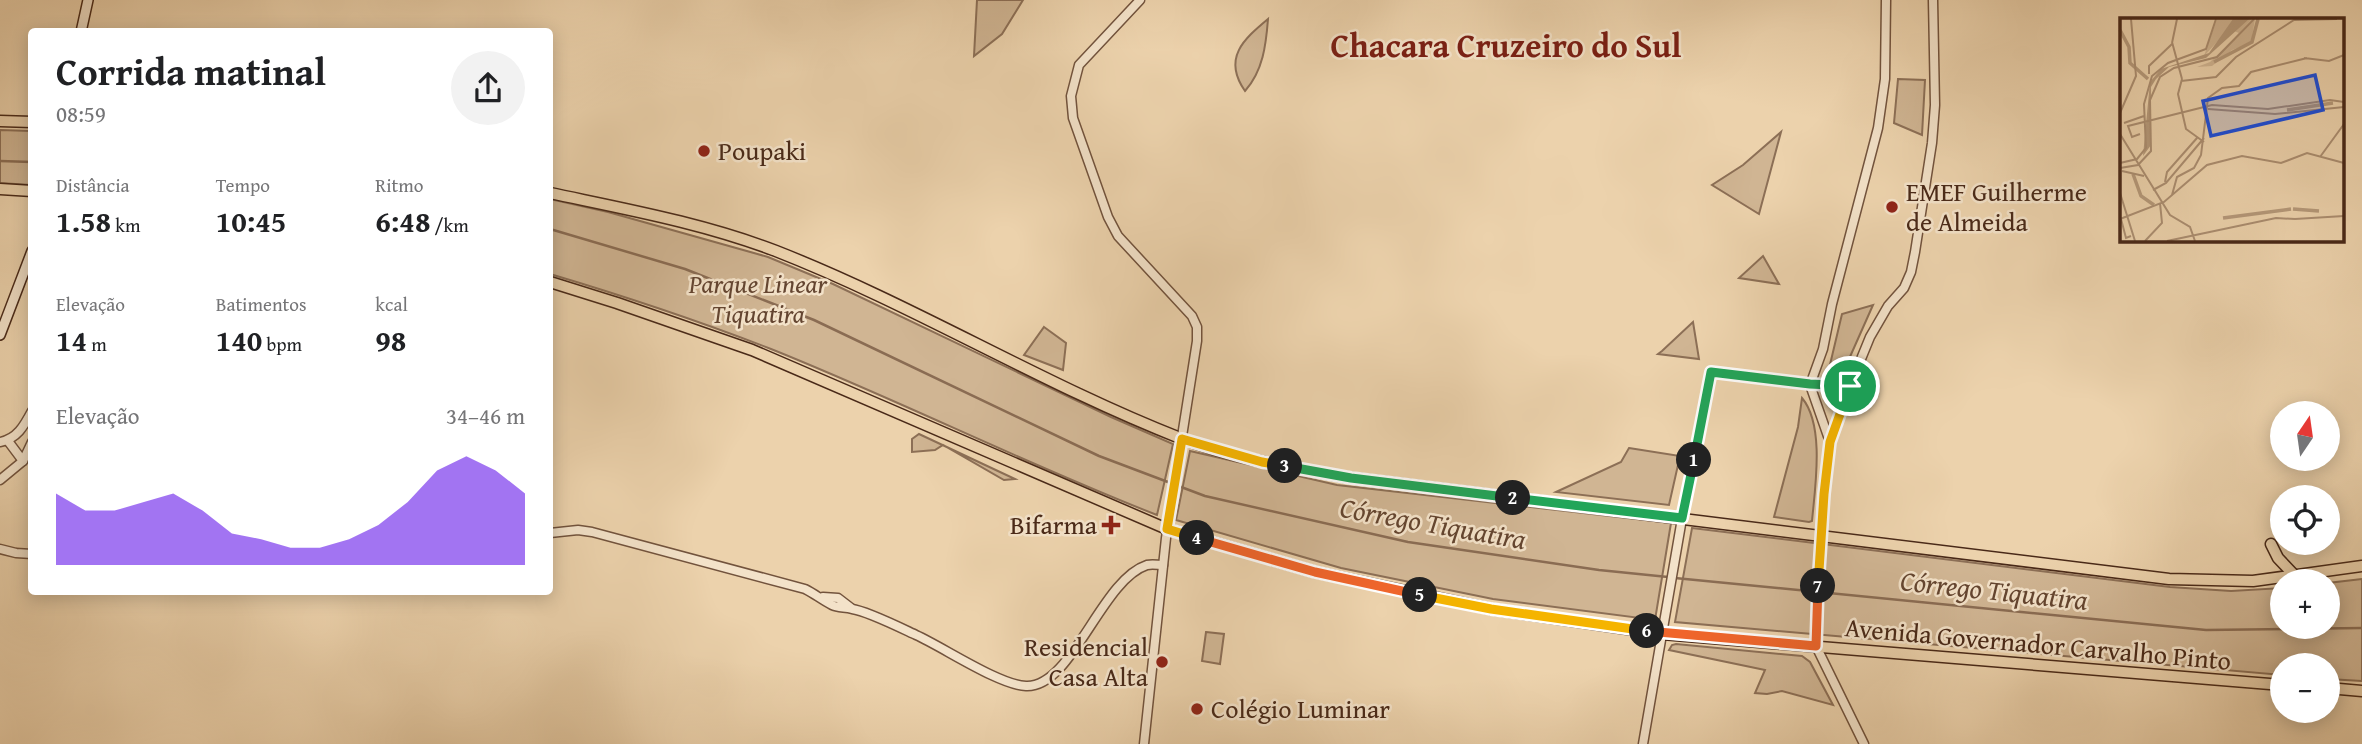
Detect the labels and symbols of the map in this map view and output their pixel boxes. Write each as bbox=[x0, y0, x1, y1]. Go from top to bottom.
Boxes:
inset map bbox=[2120, 18, 2344, 242]
district label: Chacara Cruzeiro do Sul bbox=[1331, 21, 1681, 69]
place label: Poupaki bbox=[718, 131, 806, 170]
marker: Poupaki bbox=[696, 143, 712, 159]
place label: EMEF Guilherme de Almeida bbox=[1906, 172, 2087, 241]
marker: EMEF Guilherme de Almeida bbox=[1884, 199, 1900, 215]
park label: Parque Linear Tiquatira bbox=[688, 264, 829, 333]
pin bbox=[1820, 356, 1880, 416]
north arrow bbox=[2270, 401, 2340, 471]
pin: 1 bbox=[1676, 442, 1712, 477]
pin: 3 bbox=[1268, 448, 1302, 484]
pin: 2 bbox=[1496, 480, 1530, 516]
water label: Córrego Tiquatira bbox=[1337, 486, 1529, 559]
place label: Bifarma bbox=[1010, 505, 1098, 544]
marker: Bifarma bbox=[1103, 517, 1119, 533]
pin: 4 bbox=[1180, 520, 1214, 556]
water label: Córrego Tiquatira bbox=[1898, 559, 2090, 620]
pin: 7 bbox=[1800, 568, 1836, 604]
pin: 5 bbox=[1402, 578, 1438, 612]
street label: Avenida Governador Carvalho Pinto bbox=[1843, 607, 2233, 680]
pin: 6 bbox=[1630, 614, 1664, 648]
place label: Residencial Casa Alta bbox=[1024, 627, 1149, 696]
marker: Residencial Casa Alta bbox=[1154, 654, 1170, 670]
place label: Colégio Luminar bbox=[1211, 689, 1390, 728]
marker: Colégio Luminar bbox=[1189, 701, 1205, 717]

